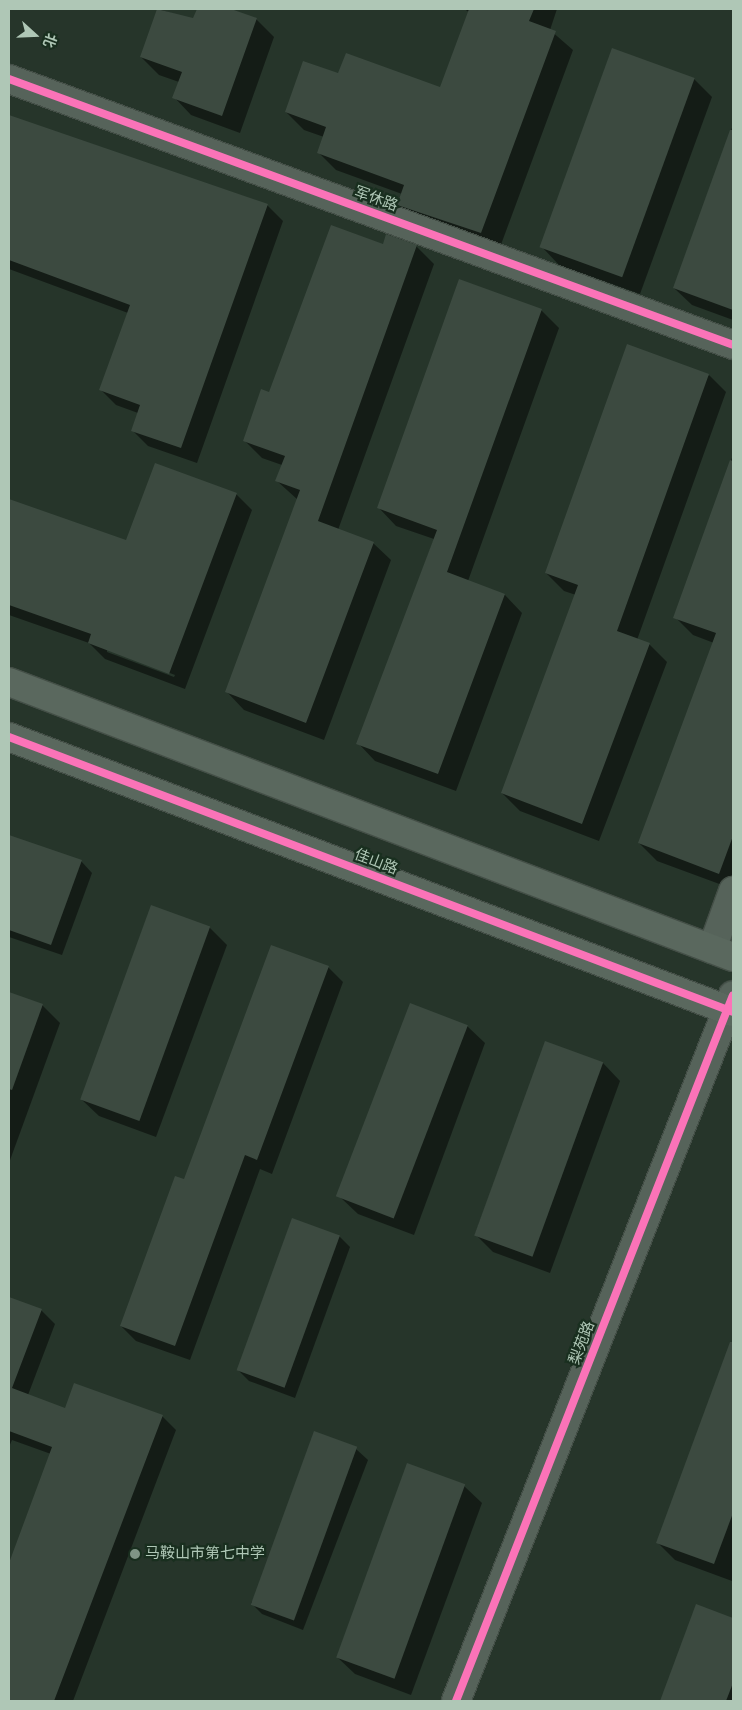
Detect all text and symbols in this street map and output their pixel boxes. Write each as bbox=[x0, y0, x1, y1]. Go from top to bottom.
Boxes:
north arrow bbox=[10, 10, 60, 60]
text: 北 bbox=[38, 30, 61, 50]
street label: 军休路 bbox=[352, 183, 400, 215]
street label: 佳山路 bbox=[352, 846, 400, 878]
street label: 梨苑路 bbox=[566, 1319, 598, 1367]
place label: 马鞍山市第七中学 bbox=[145, 1545, 265, 1563]
marker: 马鞍山市第七中学 bbox=[129, 1548, 141, 1560]

